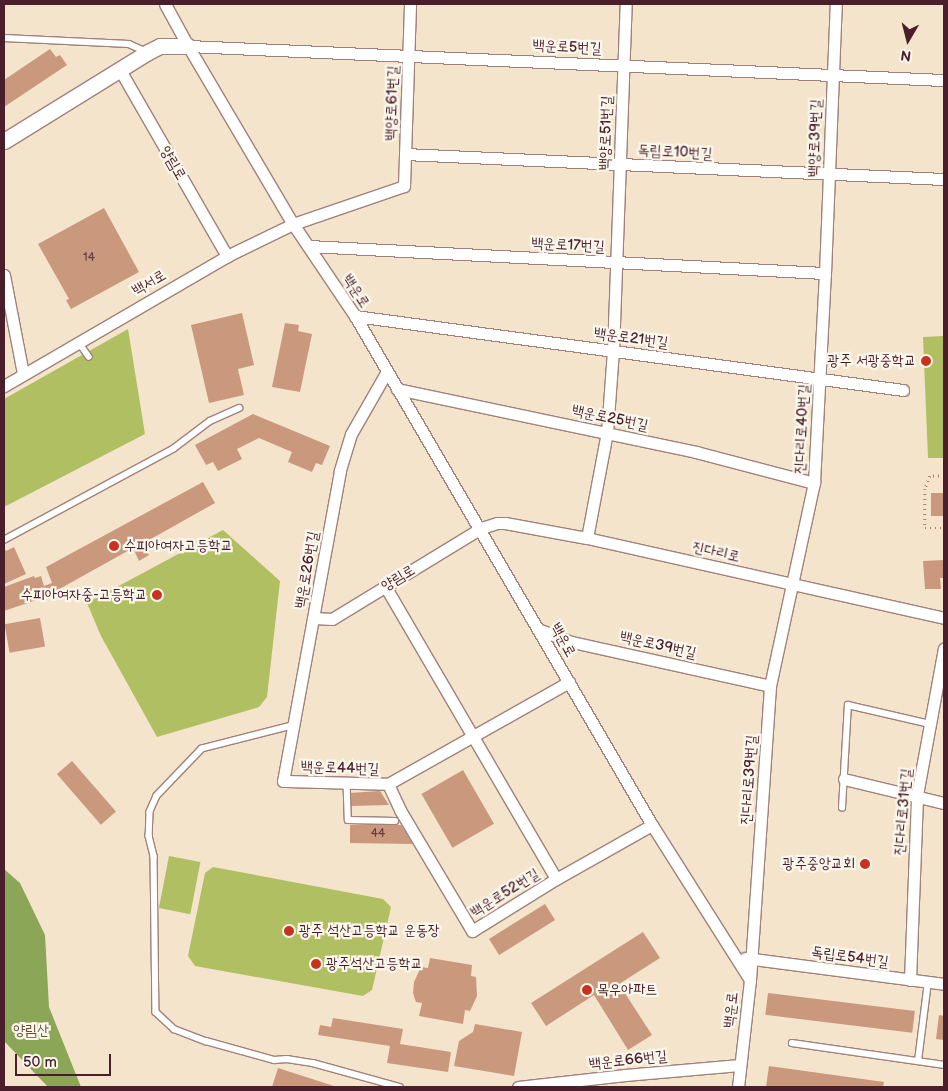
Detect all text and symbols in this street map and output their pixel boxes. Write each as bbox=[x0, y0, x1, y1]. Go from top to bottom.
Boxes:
north arrow bbox=[883, 15, 933, 65]
street label: 백운로5번길 bbox=[532, 36, 602, 58]
text: N bbox=[899, 46, 912, 64]
street label: 백양로61번길 bbox=[382, 65, 402, 141]
street label: 백양로51번길 bbox=[596, 95, 616, 171]
street label: 백양로39번길 bbox=[805, 99, 825, 177]
street label: 독립로10번길 bbox=[637, 141, 713, 163]
street label: 양림로 bbox=[156, 143, 190, 183]
street label: 백운로17번길 bbox=[531, 234, 605, 256]
house number: 14 bbox=[83, 251, 95, 265]
street label: 백서로 bbox=[129, 266, 169, 300]
street label: 백운로 bbox=[339, 271, 373, 311]
street label: 백운로21번길 bbox=[593, 324, 669, 352]
place label: 광주 서광중학교 bbox=[827, 352, 916, 370]
marker: 광주 서광중학교 bbox=[920, 355, 932, 367]
street label: 진다리로40번길 bbox=[791, 383, 813, 475]
street label: 백운로25번길 bbox=[570, 401, 650, 435]
street label: 백운로26번길 bbox=[291, 530, 323, 610]
place label: 수피아여자고등학교 bbox=[124, 537, 233, 555]
street label: 진다리로 bbox=[690, 538, 742, 566]
marker: 수피아여자고등학교 bbox=[108, 540, 120, 552]
street label: 양림로 bbox=[378, 561, 418, 595]
place label: 수피아여자중-고등학교 bbox=[21, 586, 147, 604]
marker: 수피아여자중-고등학교 bbox=[151, 589, 163, 601]
street label: 백운로 bbox=[546, 620, 580, 660]
street label: 백운로39번길 bbox=[618, 627, 698, 663]
street label: 진다리로39번길 bbox=[737, 734, 761, 826]
street label: 백운로44번길 bbox=[300, 758, 380, 778]
street label: 진다리로31번길 bbox=[890, 768, 916, 856]
house number: 44 bbox=[371, 827, 385, 841]
place label: 광주중앙교회 bbox=[783, 855, 855, 873]
marker: 광주중앙교회 bbox=[859, 858, 871, 870]
street label: 백운로52번길 bbox=[467, 865, 543, 921]
place label: 광주 석산고등학교 운동장 bbox=[299, 922, 440, 940]
marker: 광주 석산고등학교 운동장 bbox=[283, 925, 295, 937]
street label: 독립로54번길 bbox=[810, 943, 890, 971]
place label: 광주석산고등학교 bbox=[326, 955, 423, 973]
marker: 광주석산고등학교 bbox=[310, 958, 322, 970]
place label: 목우아파트 bbox=[597, 981, 657, 999]
marker: 목우아파트 bbox=[581, 984, 593, 996]
street label: 백운로 bbox=[720, 991, 742, 1029]
park label: 양림산 bbox=[13, 1022, 49, 1040]
scale bar bbox=[18, 1044, 114, 1076]
street label: 백운로66번길 bbox=[588, 1047, 668, 1073]
text: 50 m bbox=[23, 1053, 57, 1072]

